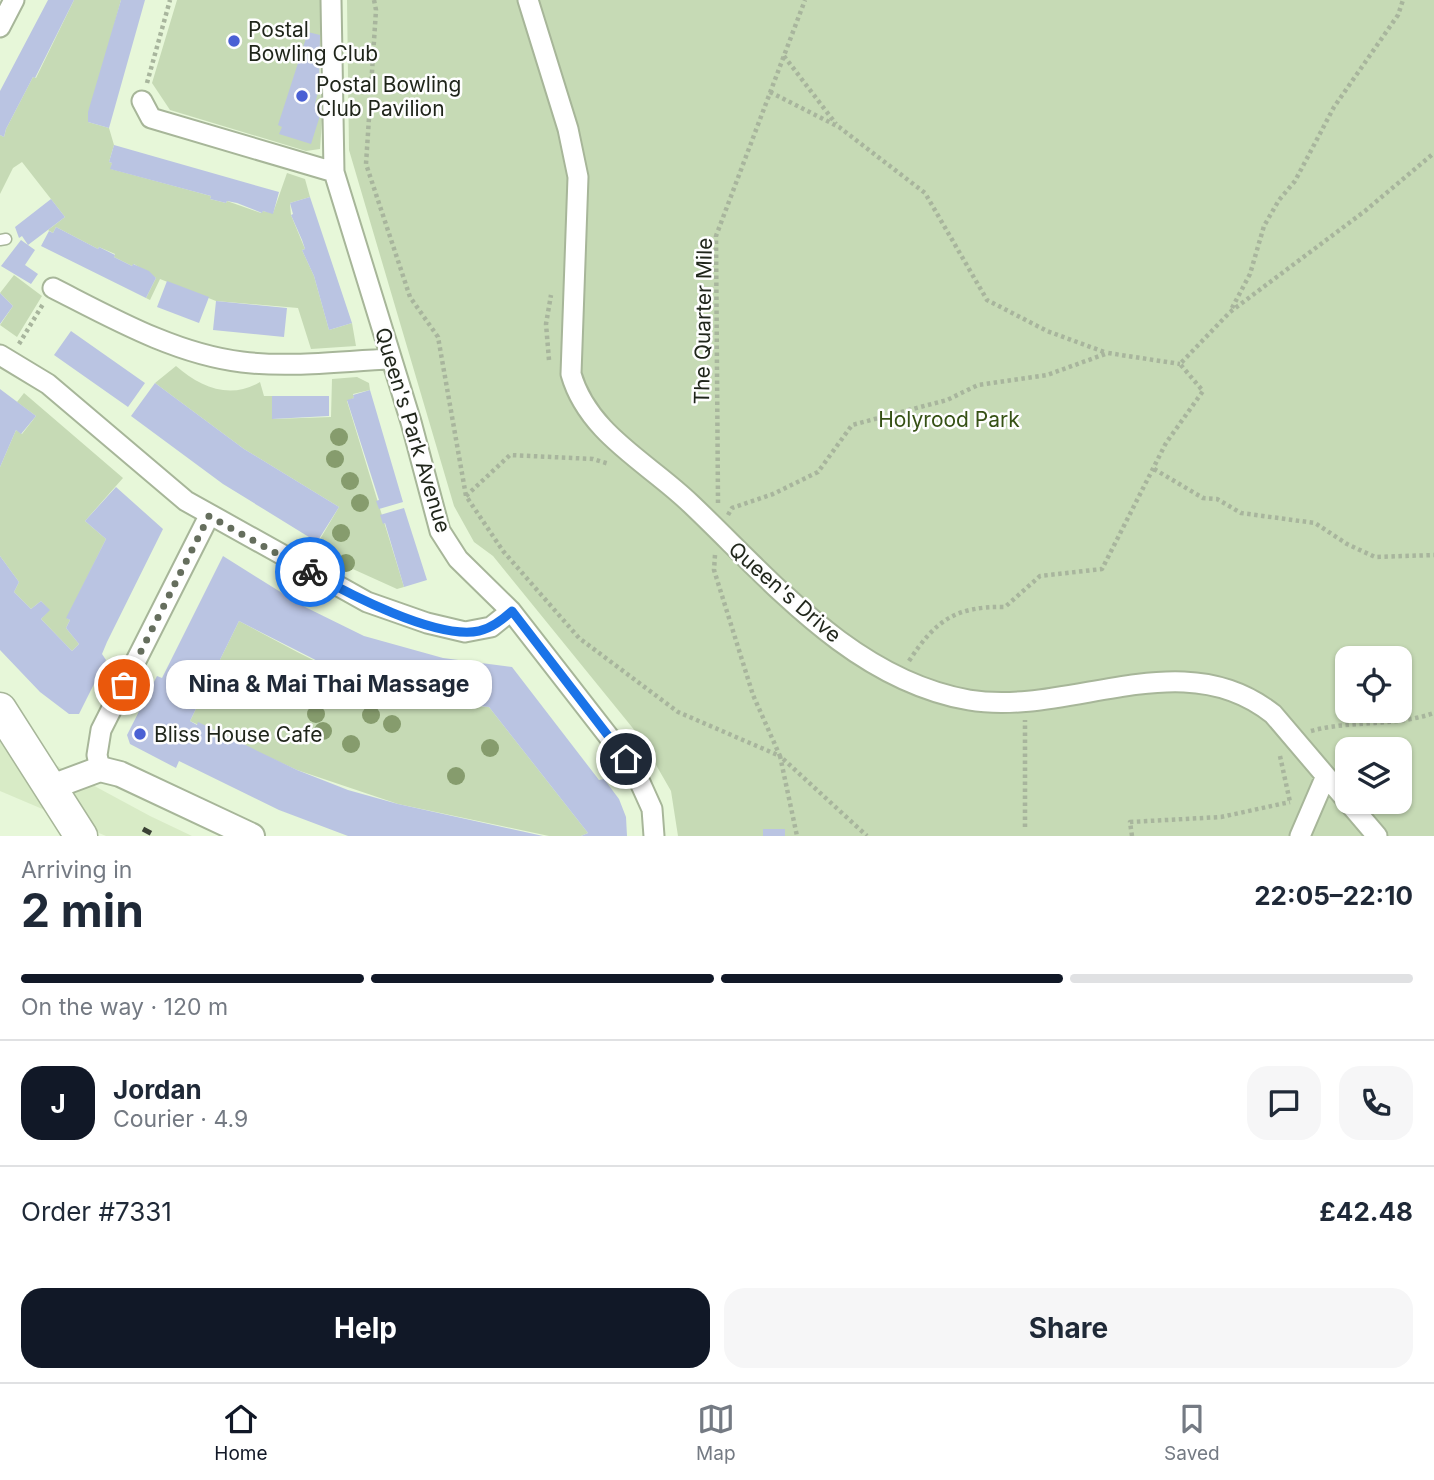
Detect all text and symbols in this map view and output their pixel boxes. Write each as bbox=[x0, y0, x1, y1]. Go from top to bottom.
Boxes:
place label: Postal Bowling Club bbox=[248, 17, 378, 66]
marker: Postal Bowling Club bbox=[226, 33, 242, 49]
place label: Postal Bowling Club Pavilion bbox=[316, 72, 461, 121]
marker: Postal Bowling Club Pavilion bbox=[294, 88, 310, 104]
street label: The Quarter Mile bbox=[689, 237, 717, 405]
street label: Queen's Park Avenue bbox=[370, 324, 456, 536]
park label: Holyrood Park bbox=[878, 407, 1020, 432]
street label: Queen's Drive bbox=[724, 536, 846, 648]
courier bbox=[275, 537, 345, 607]
icon: bike bbox=[291, 553, 329, 591]
map controls bbox=[1335, 646, 1412, 814]
button: locate bbox=[1335, 646, 1412, 723]
pin bbox=[94, 655, 154, 715]
callout: Nina & Mai Thai Massage bbox=[166, 660, 492, 710]
icon: bag bbox=[105, 666, 143, 704]
text: Nina & Mai Thai Massage bbox=[188, 670, 470, 698]
place label: Bliss House Cafe bbox=[154, 722, 322, 747]
marker: Bliss House Cafe bbox=[132, 726, 148, 742]
pin bbox=[596, 729, 656, 789]
button: layers bbox=[1335, 737, 1412, 814]
icon: home bbox=[607, 740, 645, 778]
text: Arriving in bbox=[21, 856, 132, 884]
text: 22:05–22:10 bbox=[1254, 880, 1413, 911]
text: 2 min bbox=[21, 882, 144, 938]
text: On the way · 120 m bbox=[21, 993, 228, 1021]
button: chat bbox=[1247, 1066, 1321, 1140]
button: phone bbox=[1339, 1066, 1413, 1140]
text: Jordan bbox=[113, 1074, 202, 1105]
text: J bbox=[50, 1088, 66, 1119]
text: Courier · 4.9 bbox=[113, 1105, 248, 1133]
text: Order #7331 bbox=[21, 1196, 172, 1227]
text: £42.48 bbox=[1319, 1196, 1413, 1227]
button: Help bbox=[21, 1288, 710, 1368]
button: Share bbox=[724, 1288, 1413, 1368]
tab: Home bbox=[214, 1400, 268, 1465]
tab: Map bbox=[696, 1400, 736, 1465]
tab: Saved bbox=[1164, 1400, 1220, 1465]

